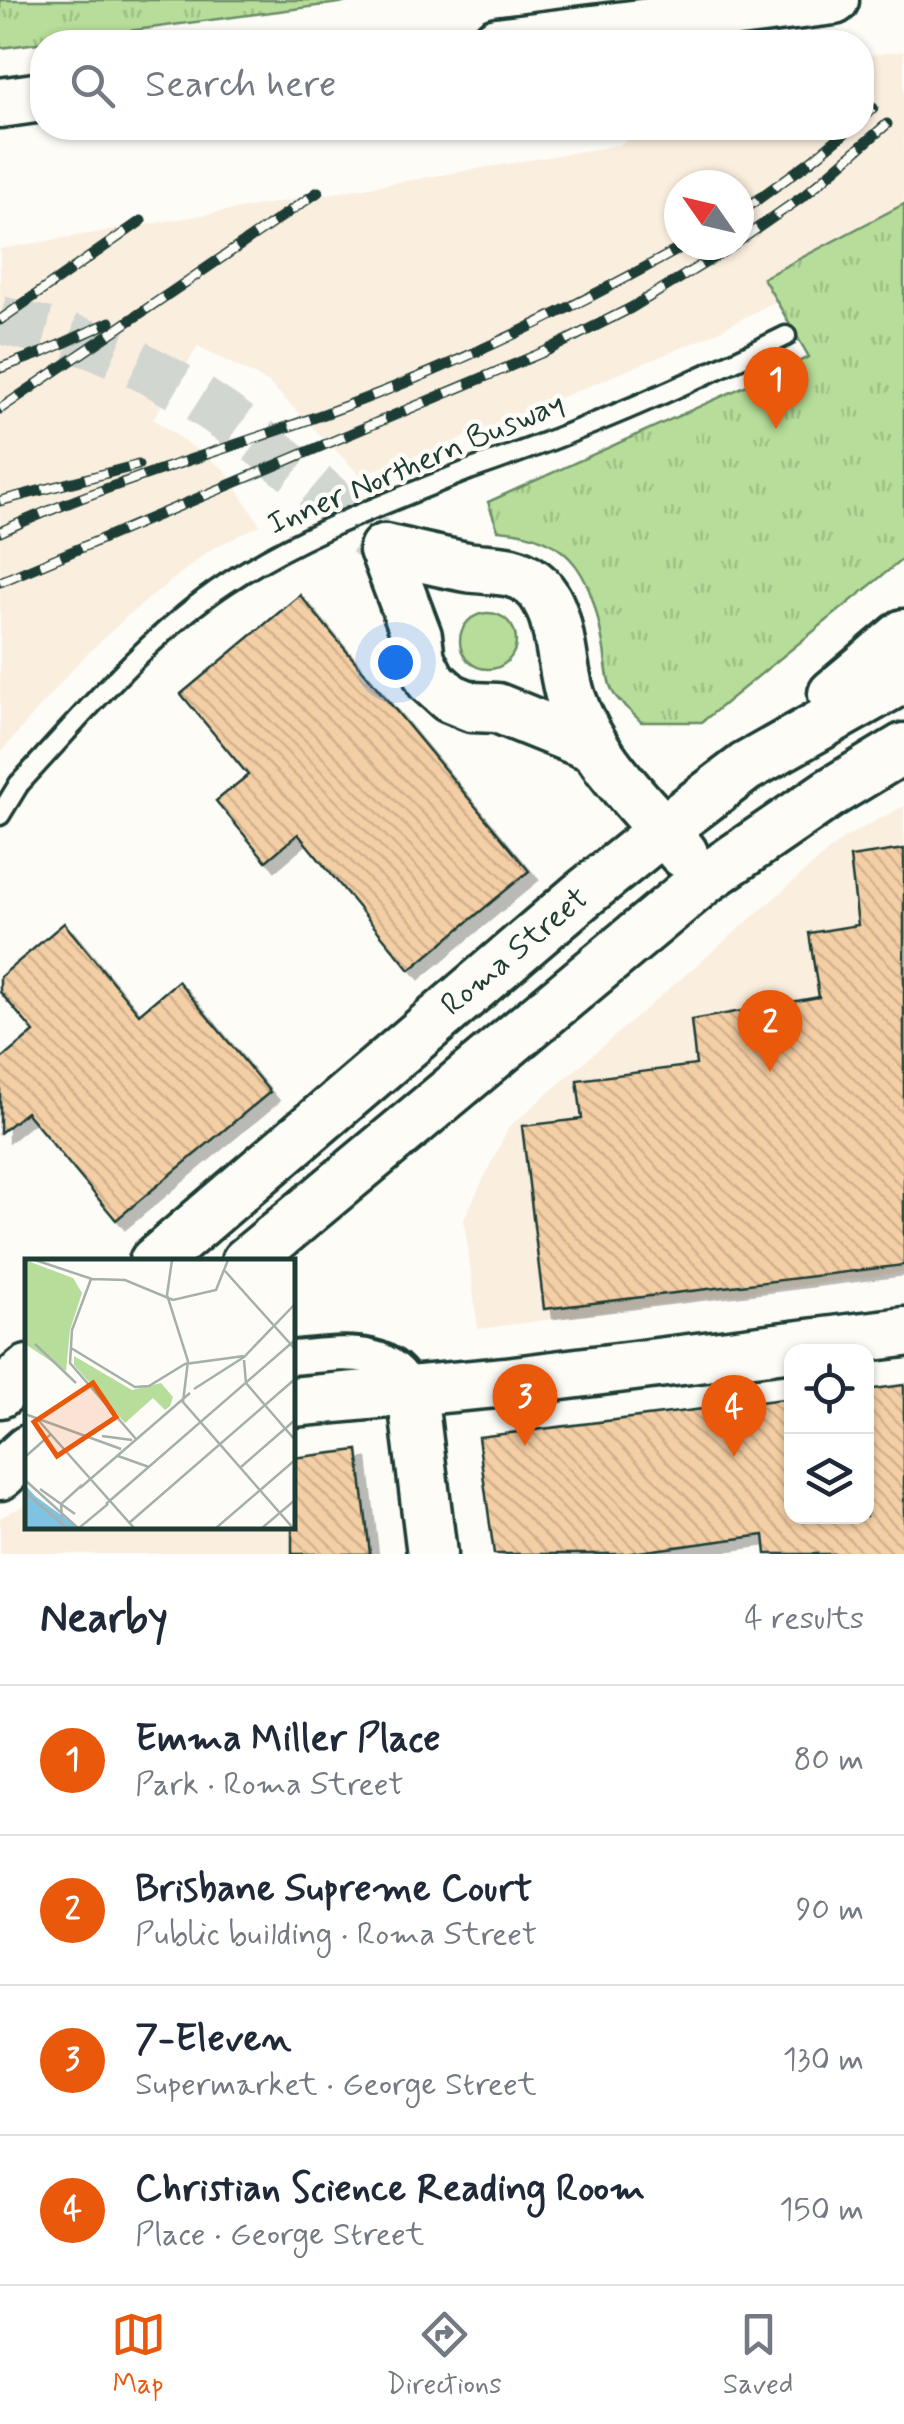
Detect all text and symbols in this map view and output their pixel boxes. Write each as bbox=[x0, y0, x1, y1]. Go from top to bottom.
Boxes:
search box bbox=[30, 30, 874, 140]
icon: search bbox=[65, 58, 120, 113]
text: Search here bbox=[145, 61, 336, 110]
north arrow bbox=[664, 170, 754, 260]
pin: 1 bbox=[744, 346, 808, 429]
street label: Inner Northern Busway bbox=[261, 382, 571, 546]
your location bbox=[370, 637, 421, 688]
street label: Roma Street bbox=[432, 878, 598, 1026]
pin: 2 bbox=[738, 990, 802, 1072]
inset map bbox=[25, 1259, 295, 1529]
map controls bbox=[784, 1344, 874, 1524]
button: locate bbox=[784, 1344, 874, 1434]
pin: 3 bbox=[492, 1364, 558, 1446]
pin: 4 bbox=[702, 1374, 766, 1457]
button: layers bbox=[784, 1434, 874, 1524]
text: Nearby bbox=[40, 1592, 168, 1647]
text: 4 results bbox=[744, 1598, 864, 1640]
text: Emma Miller Place bbox=[135, 1715, 441, 1764]
text: 1 bbox=[65, 1739, 80, 1781]
text: 80 m bbox=[794, 1739, 864, 1781]
text: Park · Roma Street bbox=[135, 1764, 404, 1806]
text: Brisbane Supreme Court bbox=[135, 1865, 532, 1914]
text: 2 bbox=[65, 1889, 80, 1931]
text: 90 m bbox=[796, 1889, 864, 1931]
text: Public building · Roma Street bbox=[135, 1914, 537, 1956]
text: 7-Eleven bbox=[135, 2015, 291, 2064]
text: 3 bbox=[65, 2039, 80, 2081]
text: 130 m bbox=[783, 2039, 864, 2081]
text: Supermarket · George Street bbox=[135, 2064, 537, 2106]
text: Christian Science Reading Room bbox=[135, 2165, 645, 2214]
text: 4 bbox=[63, 2189, 82, 2231]
text: 150 m bbox=[779, 2189, 864, 2231]
text: Place · George Street bbox=[135, 2214, 424, 2256]
tab: Map bbox=[111, 2307, 166, 2404]
tab: Directions bbox=[387, 2307, 502, 2404]
tab: Saved bbox=[723, 2307, 793, 2404]

